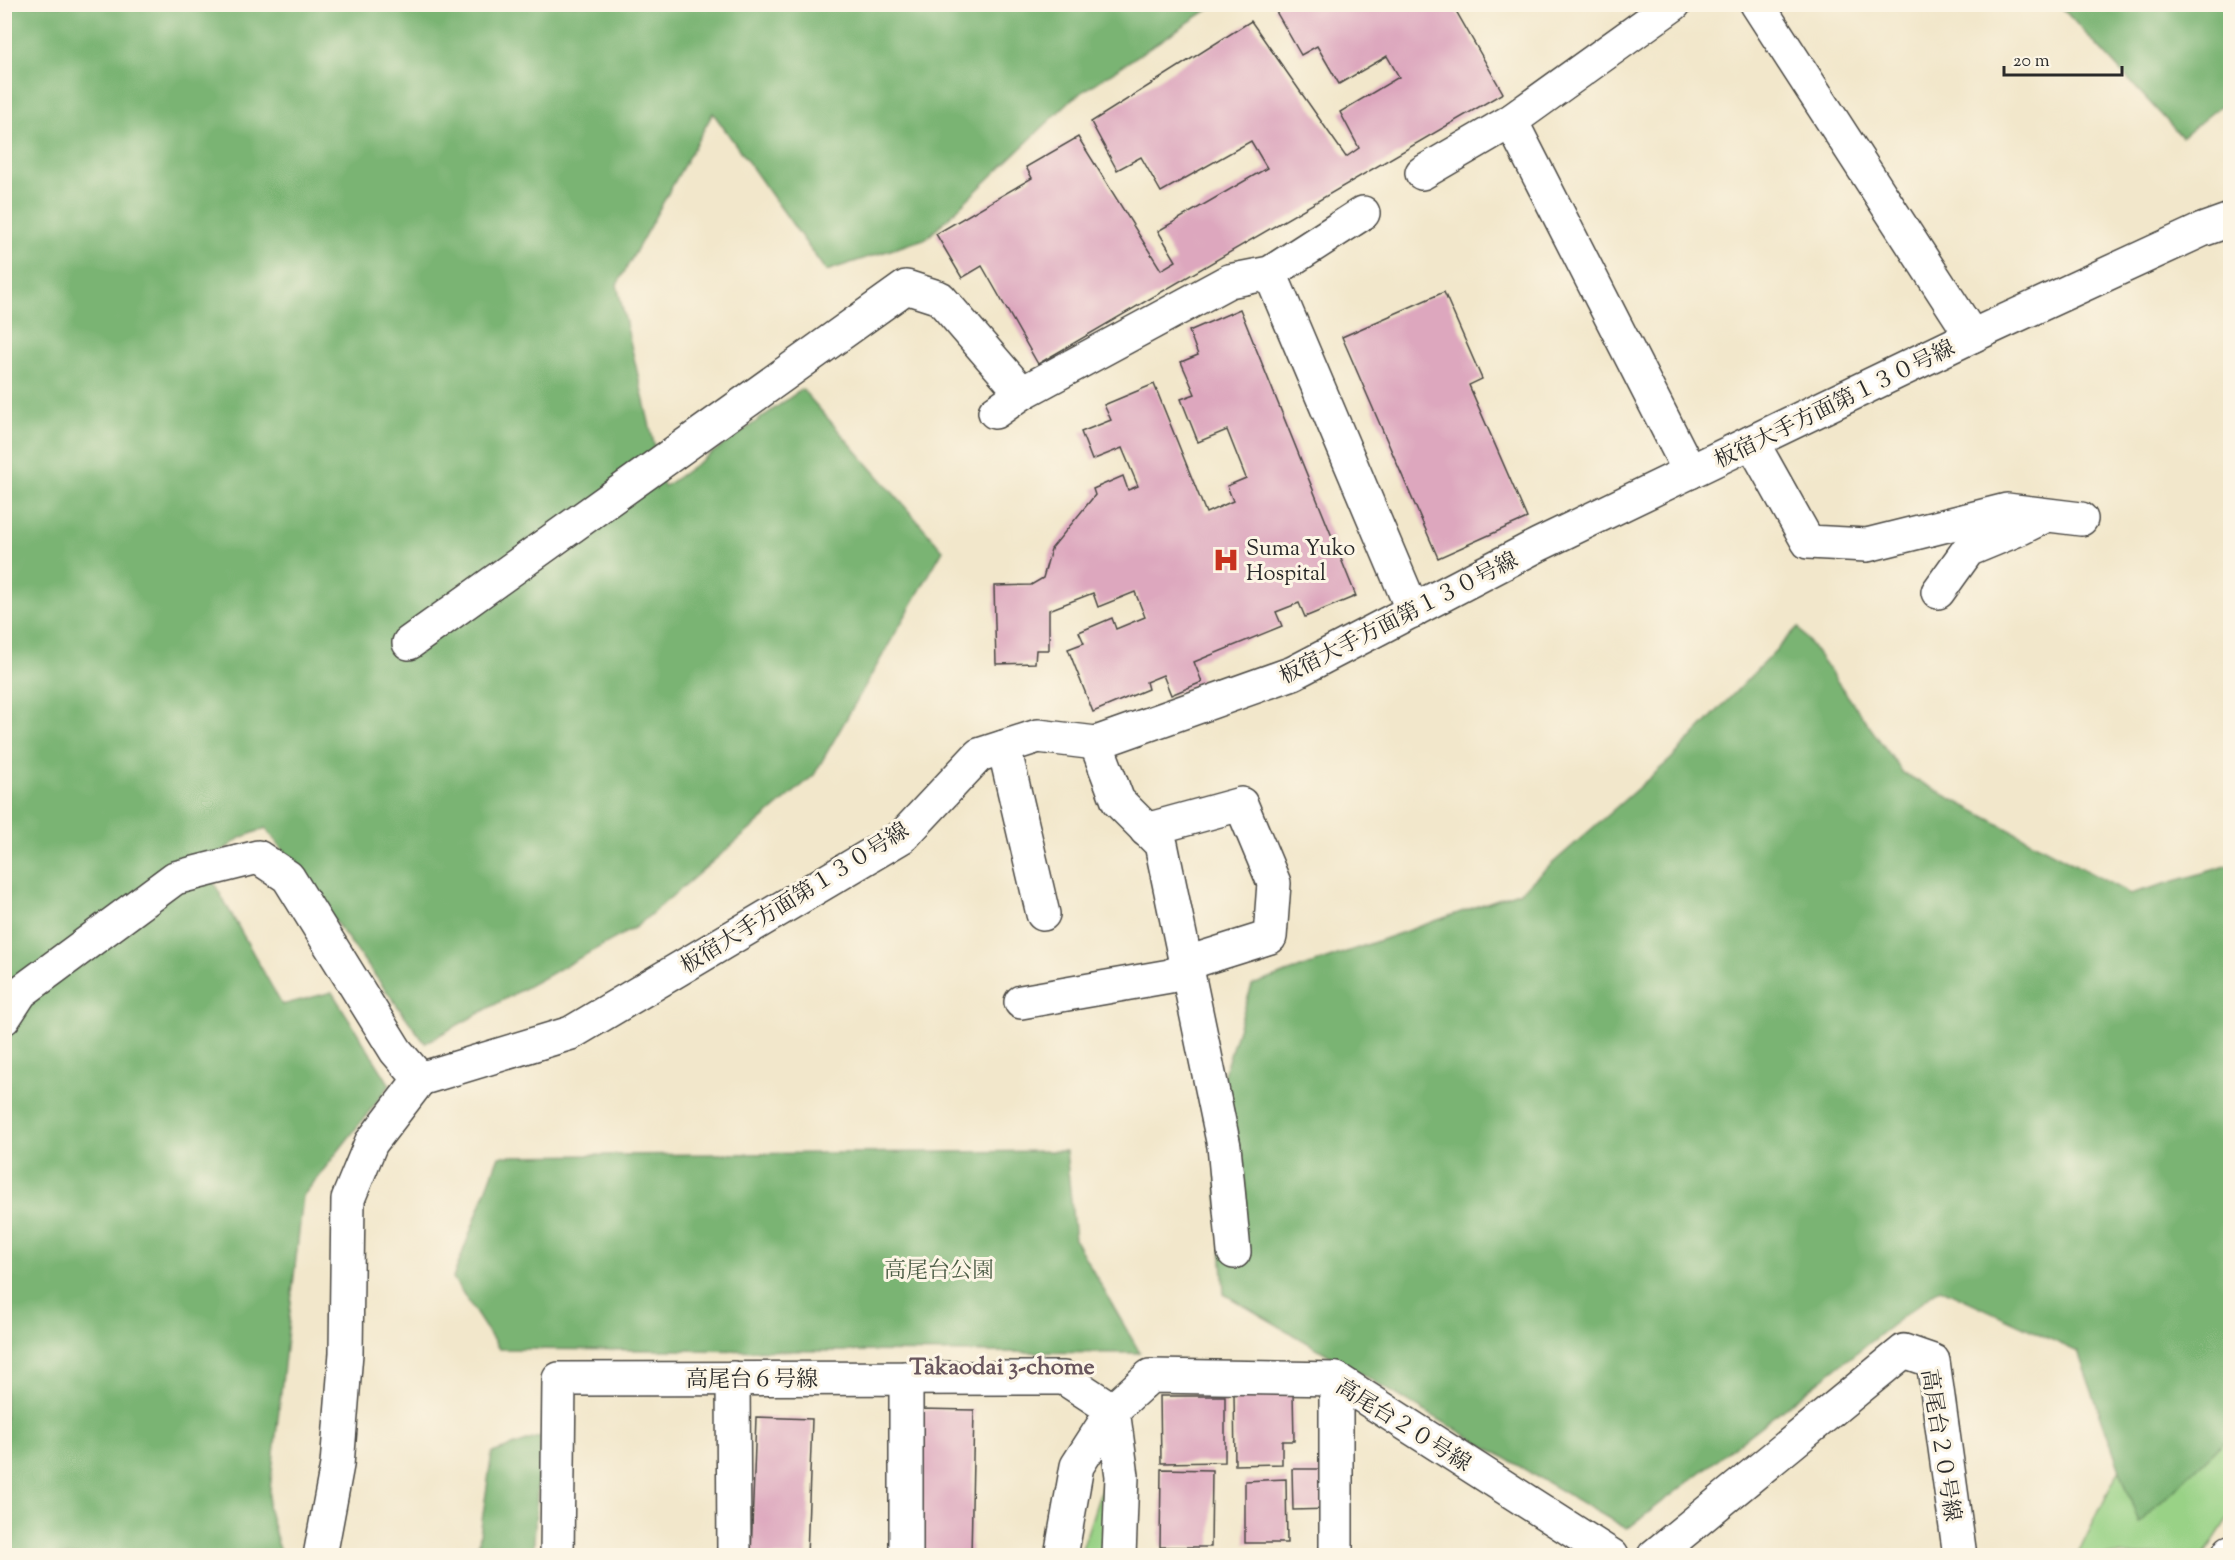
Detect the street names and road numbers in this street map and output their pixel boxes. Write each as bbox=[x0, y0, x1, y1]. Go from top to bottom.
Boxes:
street label: 板宿大手方面第１３０号線 bbox=[1710, 333, 1961, 478]
street label: 板宿大手方面第１３０号線 bbox=[1274, 545, 1524, 694]
street label: 板宿大手方面第１３０号線 bbox=[675, 816, 916, 983]
street label: 高尾台６号線 bbox=[686, 1365, 818, 1397]
street label: 高尾台２０号線 bbox=[1911, 1367, 1967, 1524]
street label: 高尾台２０号線 bbox=[1329, 1372, 1476, 1481]

